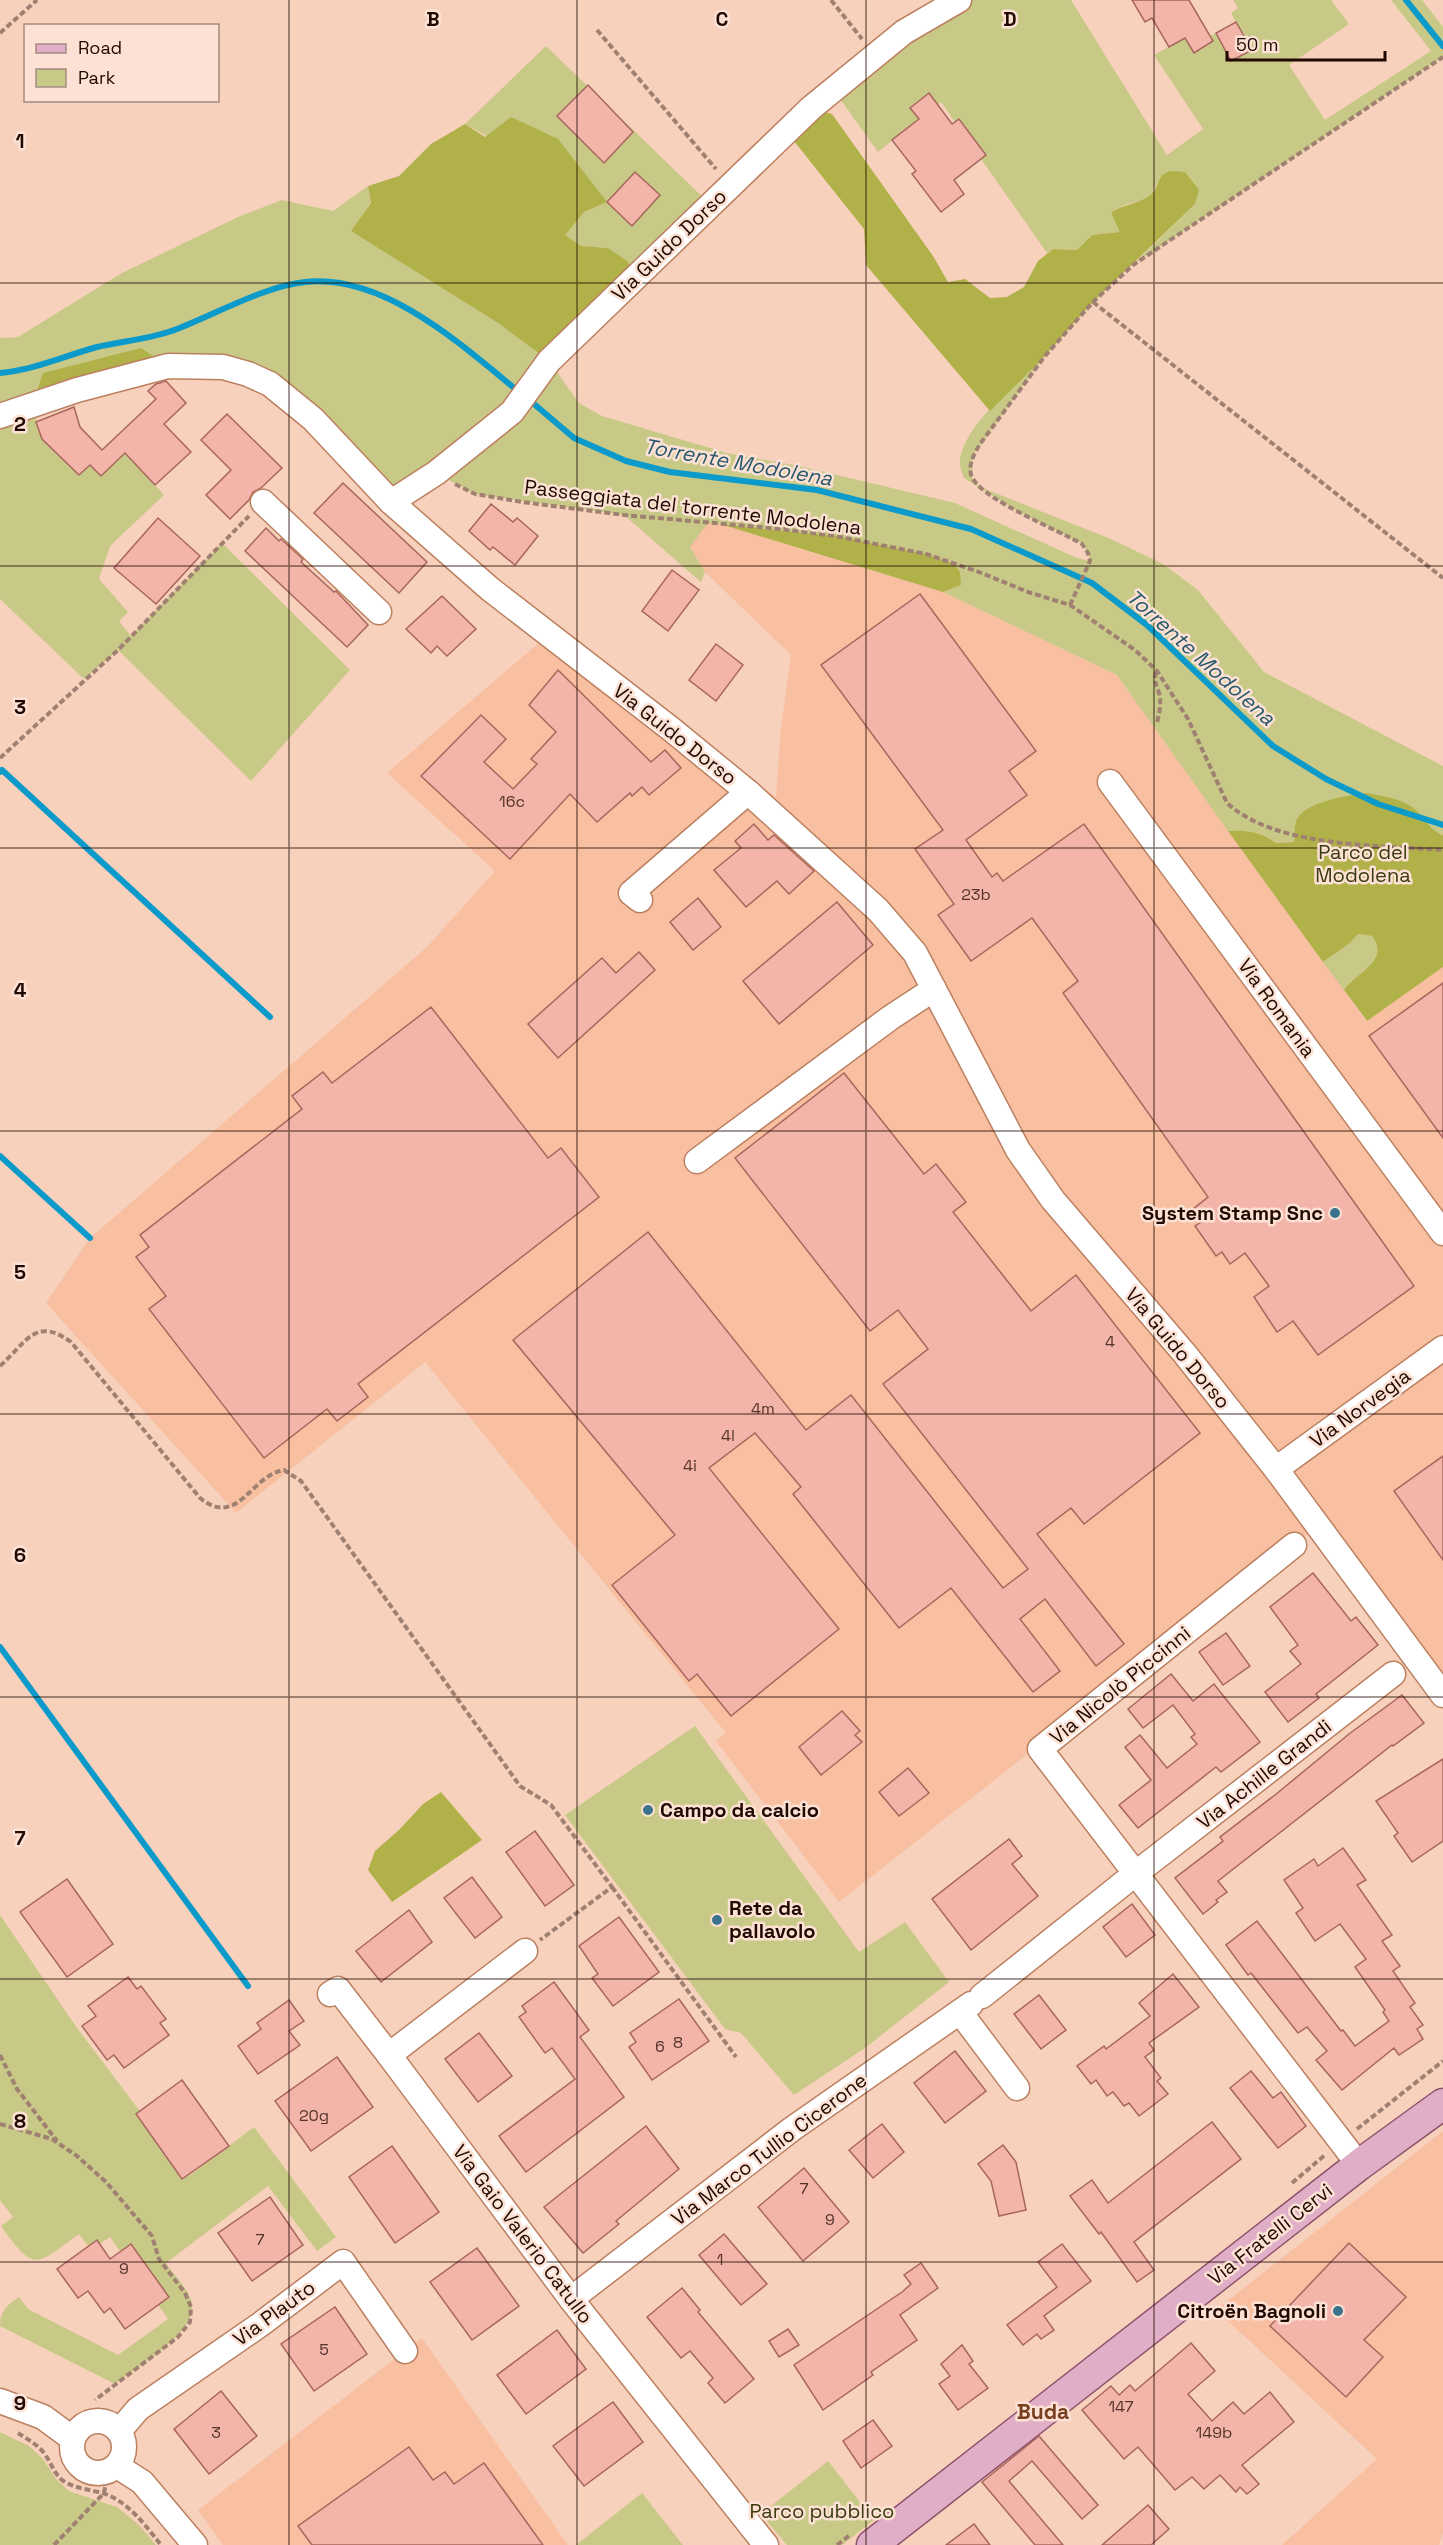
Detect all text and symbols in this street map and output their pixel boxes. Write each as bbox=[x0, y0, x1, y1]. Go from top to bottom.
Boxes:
text: B bbox=[426, 6, 440, 32]
text: C bbox=[716, 6, 729, 32]
text: D bbox=[1003, 6, 1017, 32]
legend bbox=[24, 24, 219, 102]
scale bar bbox=[1227, 24, 1384, 62]
text: 50 m bbox=[1236, 33, 1278, 56]
text: Road bbox=[78, 36, 122, 59]
text: Park bbox=[78, 66, 116, 89]
text: 1 bbox=[15, 128, 25, 154]
street label: Via Guido Dorso bbox=[606, 183, 732, 307]
text: 2 bbox=[14, 411, 26, 437]
water label: Torrente Modolena bbox=[642, 432, 835, 492]
street label: Passeggiata del torrente Modolena bbox=[523, 473, 863, 541]
water label: Torrente Modolena bbox=[1121, 583, 1282, 732]
street label: Via Guido Dorso bbox=[608, 677, 742, 791]
text: 3 bbox=[14, 694, 26, 720]
house number: 16c bbox=[499, 791, 525, 812]
park label: Parco del Modolena bbox=[1315, 839, 1411, 888]
house number: 23b bbox=[961, 884, 991, 905]
street label: Via Romania bbox=[1232, 953, 1322, 1063]
text: 4 bbox=[14, 977, 27, 1003]
place label: System Stamp Snc bbox=[1142, 1200, 1323, 1226]
marker: System Stamp Snc bbox=[1328, 1206, 1342, 1220]
text: 5 bbox=[14, 1259, 26, 1285]
street label: Via Guido Dorso bbox=[1120, 1282, 1236, 1414]
house number: 4 bbox=[1105, 1331, 1115, 1352]
street label: Via Norvegia bbox=[1304, 1363, 1416, 1453]
house number: 4m bbox=[751, 1398, 775, 1419]
house number: 4l bbox=[721, 1425, 735, 1446]
house number: 4i bbox=[683, 1455, 697, 1476]
text: 6 bbox=[14, 1542, 26, 1568]
street label: Via Nicolò Piccinni bbox=[1044, 1620, 1196, 1750]
street label: Via Achille Grandi bbox=[1191, 1713, 1337, 1835]
place label: Campo da calcio bbox=[660, 1797, 819, 1823]
marker: Campo da calcio bbox=[641, 1803, 655, 1817]
text: 7 bbox=[14, 1825, 26, 1851]
place label: Rete da pallavolo bbox=[729, 1895, 815, 1944]
marker: Rete da pallavolo bbox=[710, 1913, 724, 1927]
house number: 8 bbox=[673, 2032, 683, 2053]
house number: 6 bbox=[655, 2036, 665, 2057]
street label: Via Marco Tullio Cicerone bbox=[666, 2067, 872, 2231]
house number: 20g bbox=[299, 2105, 329, 2126]
text: 8 bbox=[14, 2108, 26, 2134]
street label: Via Gaio Valerio Catullo bbox=[447, 2139, 599, 2329]
street label: Via Fratelli Cervi bbox=[1202, 2177, 1338, 2291]
house number: 7 bbox=[799, 2178, 809, 2199]
house number: 9 bbox=[825, 2209, 835, 2230]
house number: 7 bbox=[255, 2229, 265, 2250]
house number: 1 bbox=[717, 2249, 723, 2270]
house number: 9 bbox=[119, 2258, 129, 2279]
street label: Via Plauto bbox=[228, 2274, 320, 2352]
place label: Citroën Bagnoli bbox=[1177, 2298, 1326, 2324]
marker: Citroën Bagnoli bbox=[1331, 2304, 1345, 2318]
house number: 5 bbox=[319, 2339, 329, 2360]
text: 9 bbox=[14, 2390, 26, 2416]
house number: 147 bbox=[1108, 2396, 1134, 2417]
district label: Buda bbox=[1017, 2398, 1069, 2425]
house number: 3 bbox=[211, 2422, 221, 2443]
house number: 149b bbox=[1196, 2422, 1232, 2443]
park label: Parco pubblico bbox=[750, 2498, 894, 2524]

